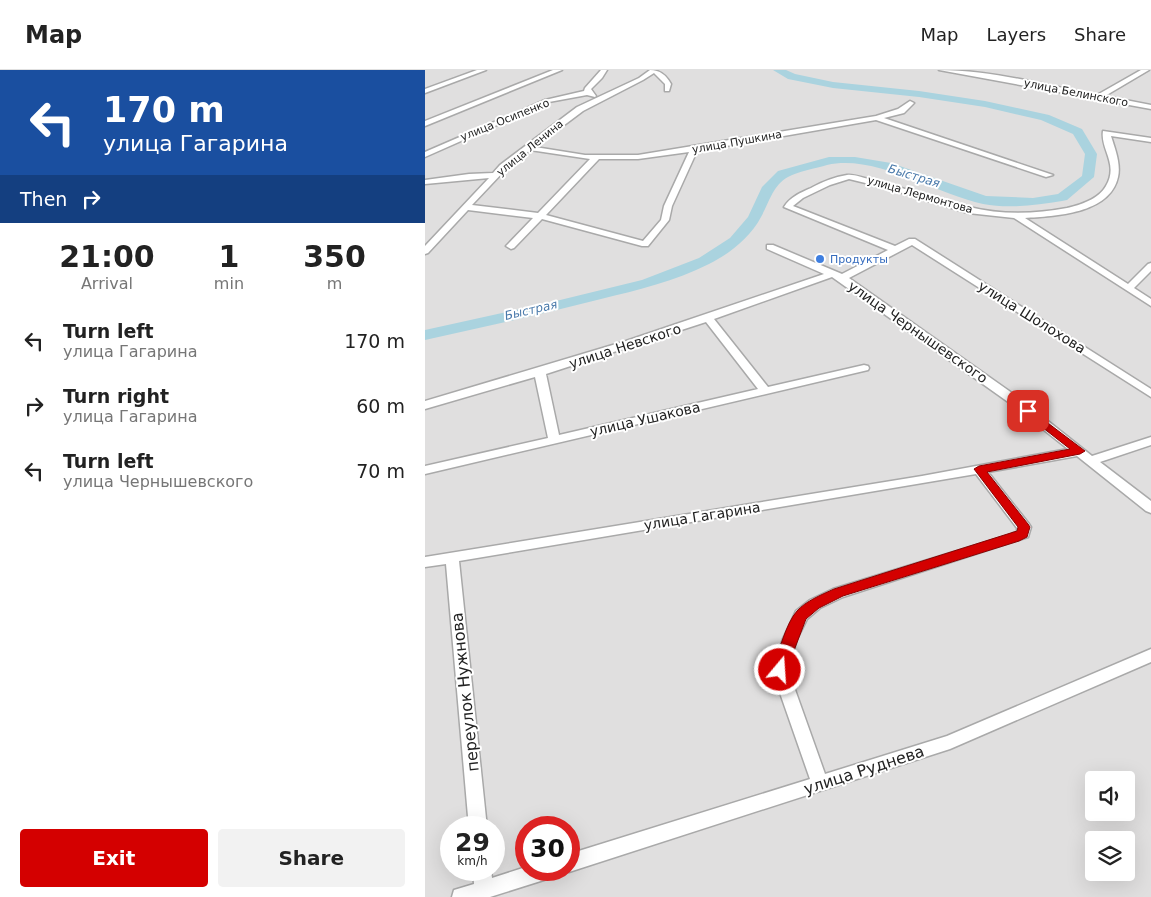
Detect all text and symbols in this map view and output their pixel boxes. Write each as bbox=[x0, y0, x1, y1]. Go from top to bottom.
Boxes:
text: Map bbox=[25, 21, 82, 49]
text: Map bbox=[920, 24, 958, 45]
text: Layers bbox=[986, 24, 1046, 45]
text: Share bbox=[1074, 24, 1126, 45]
street label: улица Белинского bbox=[1023, 77, 1130, 110]
icon: left bbox=[20, 90, 85, 155]
text: 170 m bbox=[103, 90, 225, 130]
street label: улица Осипенко bbox=[459, 96, 552, 144]
street label: улица Ленина bbox=[494, 117, 566, 179]
street label: улица Пушкина bbox=[691, 128, 783, 156]
text: улица Гагарина bbox=[103, 131, 288, 156]
water label: Быстрая bbox=[886, 161, 942, 191]
street label: улица Лермонтова bbox=[866, 174, 974, 216]
icon: right bbox=[77, 185, 105, 213]
text: Then bbox=[20, 188, 67, 210]
text: 21:00 bbox=[59, 239, 155, 274]
text: 1 bbox=[218, 239, 239, 274]
text: 350 bbox=[303, 239, 366, 274]
marker: Продукты bbox=[814, 253, 826, 265]
place label: Продукты bbox=[830, 253, 888, 266]
text: Arrival bbox=[81, 274, 133, 293]
text: min bbox=[214, 274, 244, 293]
text: m bbox=[327, 274, 342, 293]
street label: улица Шолохова bbox=[975, 277, 1089, 357]
street label: улица Чернышевского bbox=[845, 278, 991, 386]
water label: Быстрая bbox=[503, 297, 559, 323]
text: Turn left bbox=[63, 320, 154, 342]
street label: улица Невского bbox=[567, 320, 683, 372]
icon: left bbox=[20, 327, 48, 355]
text: 170 m bbox=[344, 330, 405, 352]
text: улица Гагарина bbox=[63, 342, 197, 361]
text: Turn right bbox=[63, 385, 169, 407]
pin bbox=[1007, 390, 1049, 432]
icon: right bbox=[20, 392, 48, 420]
text: 60 m bbox=[356, 395, 405, 417]
icon: arrive bbox=[1014, 397, 1042, 425]
street label: улица Ушакова bbox=[588, 399, 702, 439]
text: улица Гагарина bbox=[63, 407, 197, 426]
text: Turn left bbox=[63, 450, 154, 472]
icon: left bbox=[20, 457, 48, 485]
text: 70 m bbox=[356, 460, 405, 482]
text: улица Чернышевского bbox=[63, 472, 253, 491]
street label: улица Гагарина bbox=[643, 499, 761, 533]
street label: переулок Нужнова bbox=[447, 611, 483, 773]
position arrow bbox=[753, 643, 805, 695]
street label: улица Руднева bbox=[801, 742, 927, 798]
map controls bbox=[1085, 771, 1135, 881]
button: sound bbox=[1085, 771, 1135, 821]
speed limit sign: 30 bbox=[515, 816, 580, 881]
text: 29 bbox=[455, 828, 490, 857]
button: Exit bbox=[20, 829, 208, 887]
button: Share bbox=[218, 829, 405, 887]
button: layers bbox=[1085, 831, 1135, 881]
text: km/h bbox=[457, 854, 488, 868]

